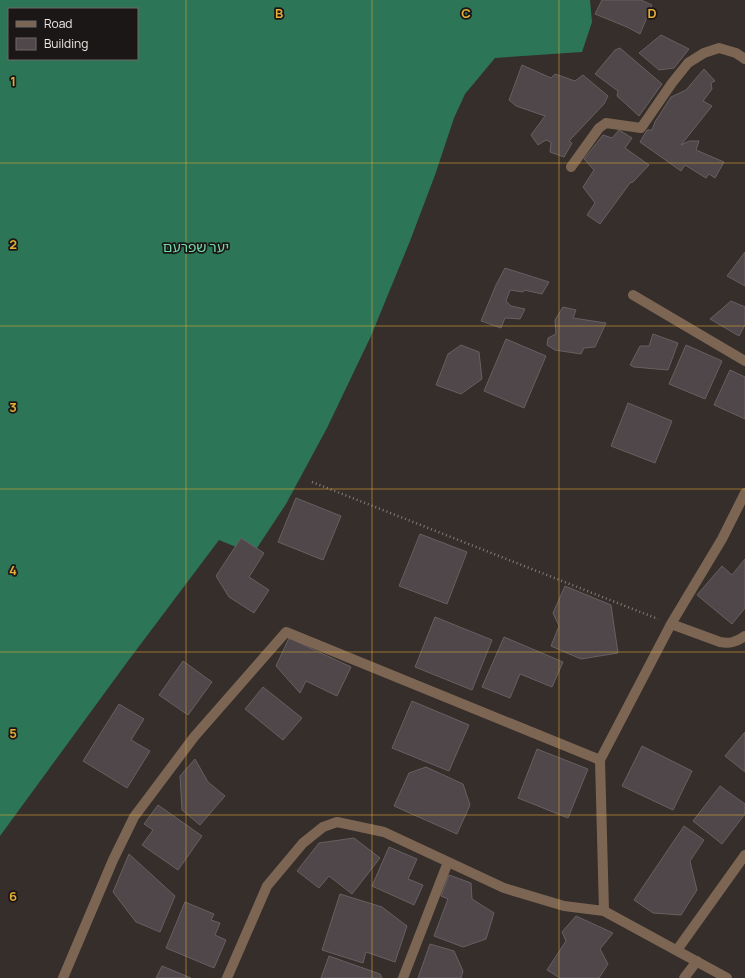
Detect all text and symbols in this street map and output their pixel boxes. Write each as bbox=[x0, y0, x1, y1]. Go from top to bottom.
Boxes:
text: B bbox=[275, 4, 283, 22]
text: C bbox=[461, 4, 471, 22]
text: D bbox=[647, 4, 657, 22]
legend bbox=[8, 8, 138, 60]
text: Road bbox=[44, 15, 72, 32]
text: Building bbox=[44, 35, 88, 52]
text: 1 bbox=[10, 72, 16, 90]
text: 2 bbox=[9, 235, 17, 253]
park label: יער שפרעם bbox=[163, 237, 229, 256]
text: 3 bbox=[9, 398, 17, 416]
text: 4 bbox=[9, 561, 17, 579]
text: 5 bbox=[9, 724, 17, 742]
text: 6 bbox=[9, 887, 17, 905]

